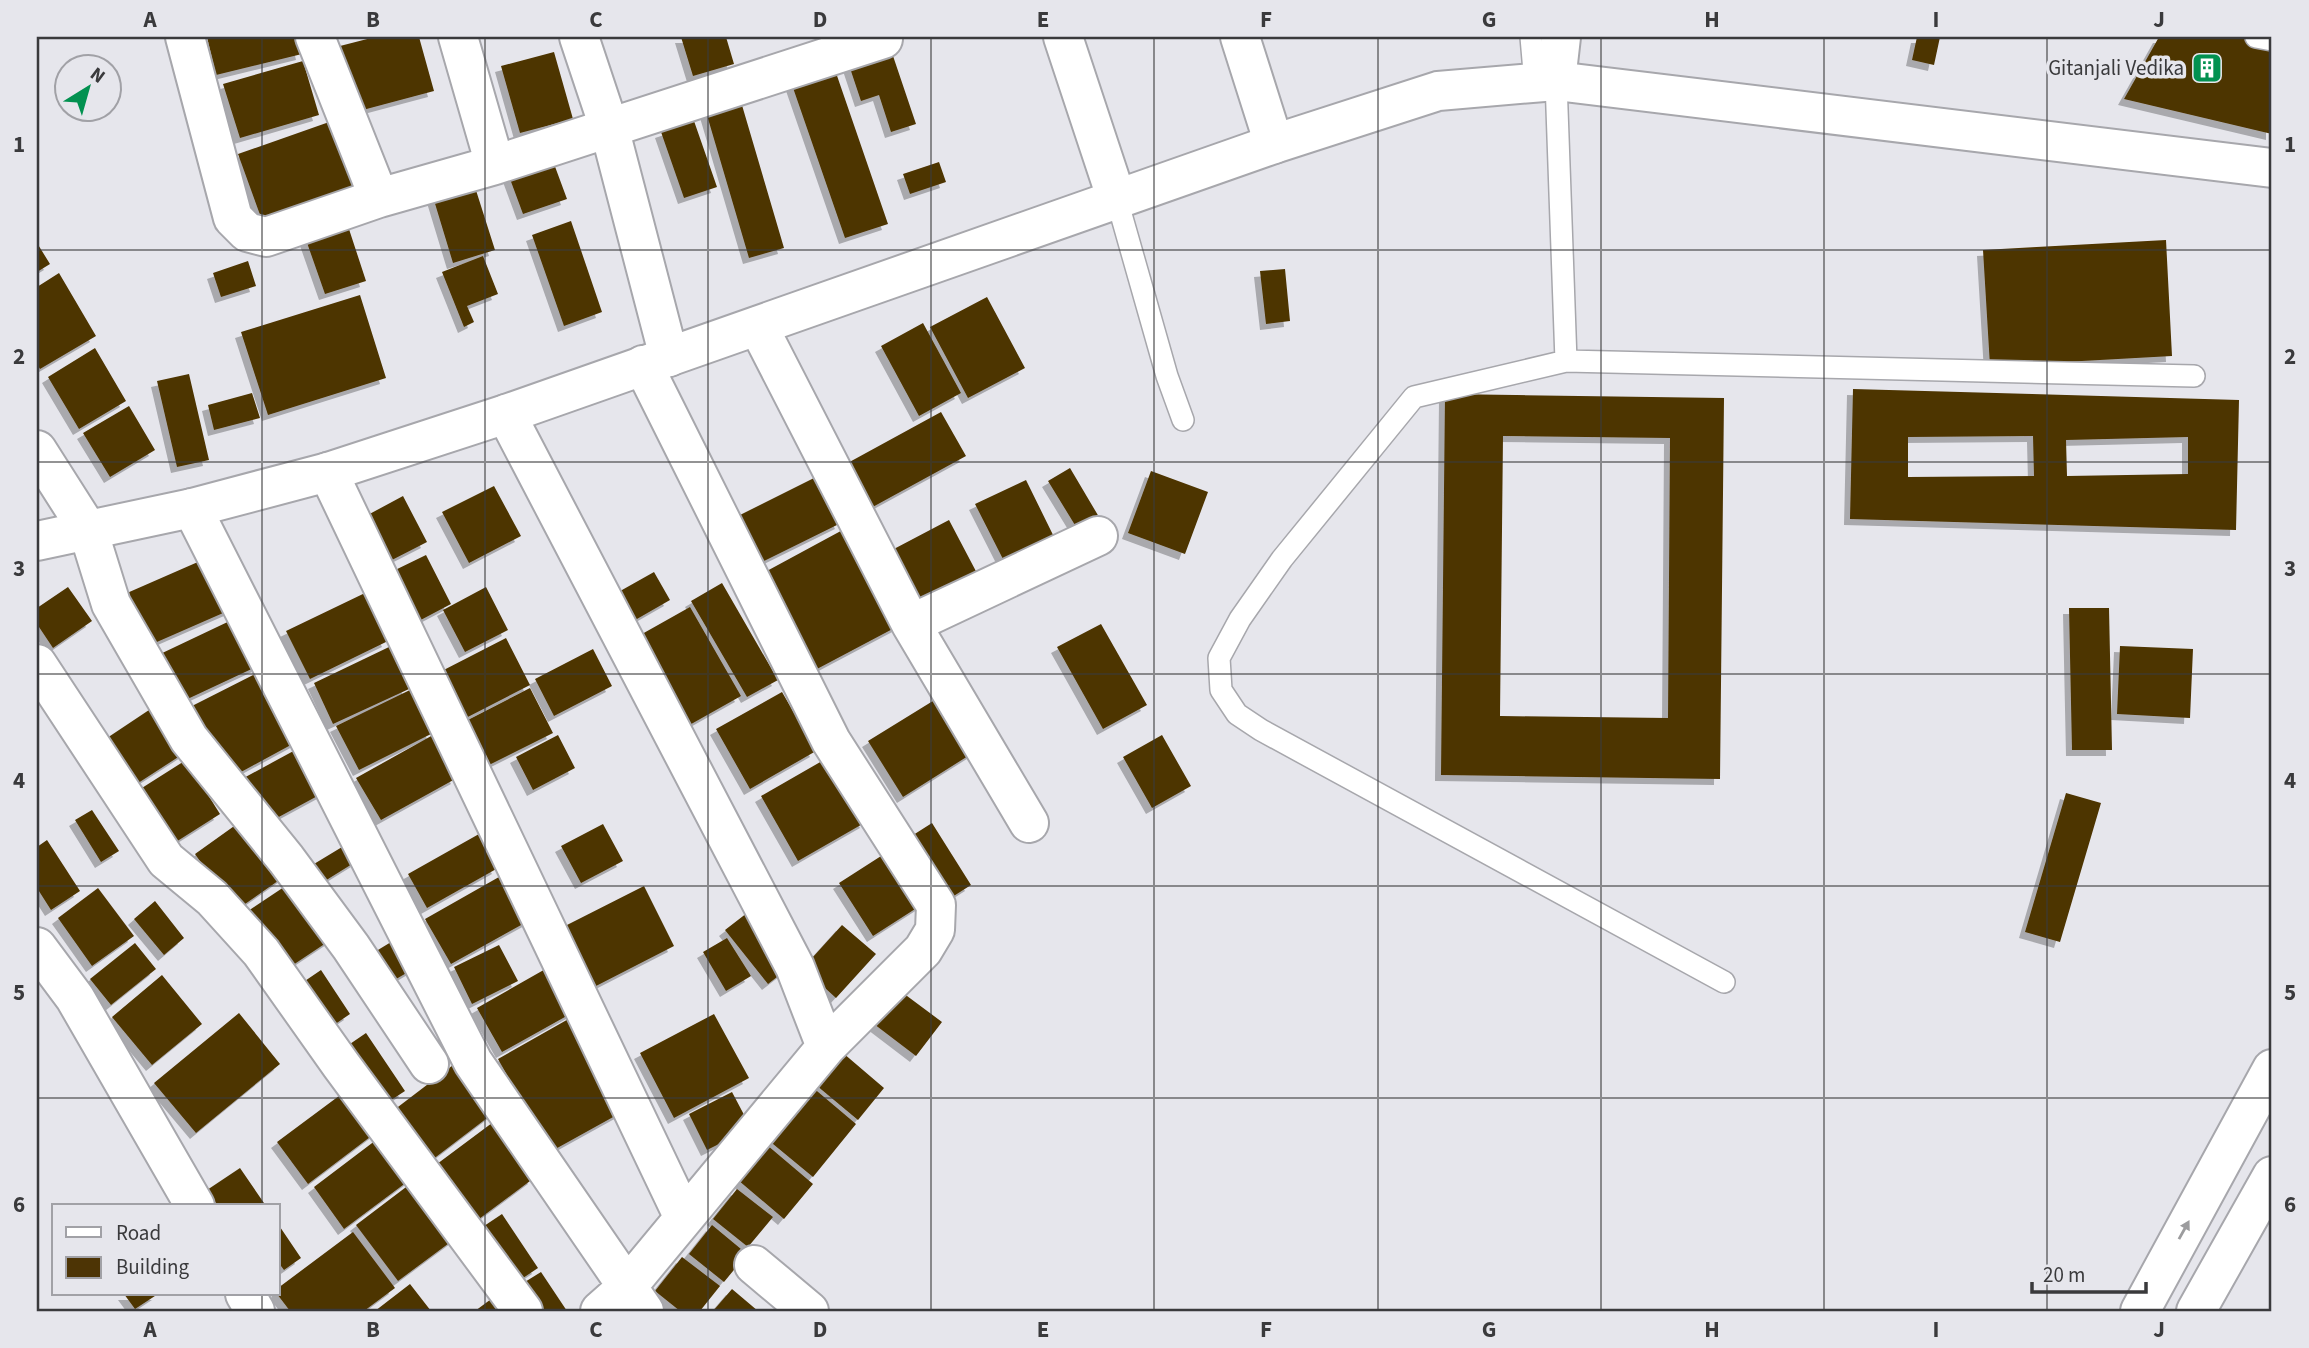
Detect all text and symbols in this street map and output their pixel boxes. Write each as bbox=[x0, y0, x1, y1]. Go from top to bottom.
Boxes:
text: A bbox=[142, 3, 157, 36]
text: B bbox=[366, 3, 380, 36]
text: C bbox=[589, 3, 603, 36]
text: D bbox=[813, 3, 827, 36]
text: E bbox=[1037, 3, 1049, 36]
text: F bbox=[1260, 3, 1272, 36]
text: G bbox=[1482, 3, 1496, 36]
text: H bbox=[1704, 3, 1720, 36]
text: I bbox=[1933, 3, 1939, 36]
text: J bbox=[2153, 3, 2165, 36]
building icon: Gitanjali Vedika bbox=[2190, 51, 2224, 85]
north arrow bbox=[52, 52, 122, 122]
place label: Gitanjali Vedika bbox=[2048, 53, 2184, 83]
text: N bbox=[84, 61, 111, 90]
text: 1 bbox=[13, 128, 25, 161]
text: 1 bbox=[2284, 128, 2296, 161]
text: 2 bbox=[13, 340, 25, 373]
text: 2 bbox=[2284, 340, 2296, 373]
text: 3 bbox=[13, 552, 25, 585]
text: 3 bbox=[2284, 552, 2296, 585]
text: 4 bbox=[13, 764, 25, 797]
text: 4 bbox=[2284, 764, 2296, 797]
text: 5 bbox=[13, 976, 25, 1009]
text: 5 bbox=[2284, 976, 2296, 1009]
text: 6 bbox=[13, 1188, 25, 1221]
text: 6 bbox=[2284, 1188, 2296, 1221]
legend bbox=[52, 1204, 280, 1296]
text: Road bbox=[116, 1218, 161, 1248]
one-way arrow bbox=[2178, 1220, 2190, 1240]
scale bar bbox=[2032, 1250, 2146, 1294]
text: Building bbox=[116, 1252, 190, 1282]
text: 20 m bbox=[2043, 1260, 2085, 1290]
text: A bbox=[142, 1313, 157, 1346]
text: B bbox=[366, 1313, 380, 1346]
text: C bbox=[589, 1313, 603, 1346]
text: D bbox=[813, 1313, 827, 1346]
text: E bbox=[1037, 1313, 1049, 1346]
text: F bbox=[1260, 1313, 1272, 1346]
text: G bbox=[1482, 1313, 1496, 1346]
text: H bbox=[1704, 1313, 1720, 1346]
text: I bbox=[1933, 1313, 1939, 1346]
text: J bbox=[2153, 1313, 2165, 1346]

